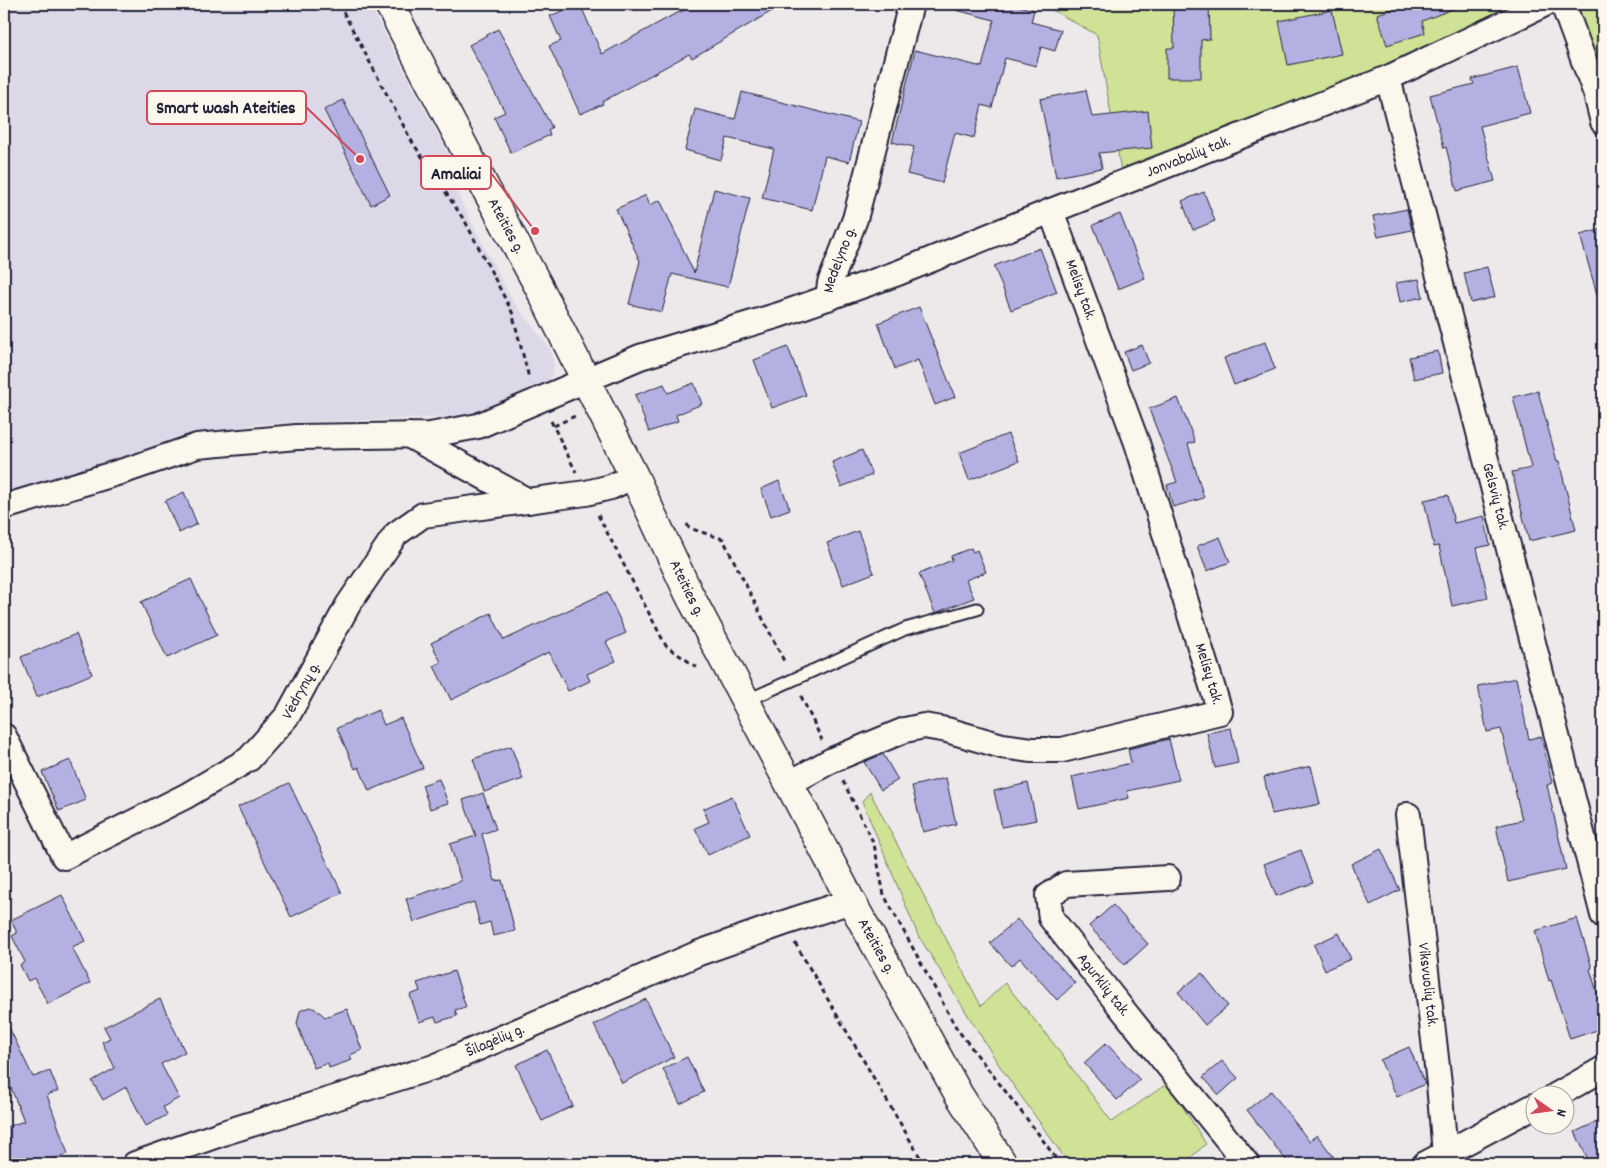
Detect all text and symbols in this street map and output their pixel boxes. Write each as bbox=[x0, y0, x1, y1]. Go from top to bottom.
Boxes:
callout: Smart wash Ateities bbox=[147, 91, 306, 124]
text: Smart wash Ateities bbox=[156, 97, 296, 122]
street label: Jonvabalių tak. bbox=[1143, 130, 1234, 184]
callout: Amaliai bbox=[421, 156, 491, 189]
text: Amaliai bbox=[431, 163, 482, 188]
street label: Ateities g. bbox=[481, 194, 531, 258]
street label: Medelyno g. bbox=[817, 223, 862, 294]
street label: Melisų tak. bbox=[1058, 256, 1102, 324]
street label: Gelsvių tak. bbox=[1476, 460, 1515, 532]
street label: Ateities g. bbox=[663, 556, 711, 621]
street label: Melisų tak. bbox=[1188, 640, 1228, 708]
street label: Vėdrynų g. bbox=[276, 658, 326, 724]
street label: Ateities g. bbox=[851, 914, 901, 978]
street label: Viksvuolių tak. bbox=[1411, 942, 1444, 1028]
street label: Agurklių tak. bbox=[1071, 948, 1136, 1022]
street label: Šilagėlių g. bbox=[462, 1018, 528, 1063]
north arrow bbox=[1524, 1086, 1574, 1136]
text: N bbox=[1550, 1107, 1571, 1119]

